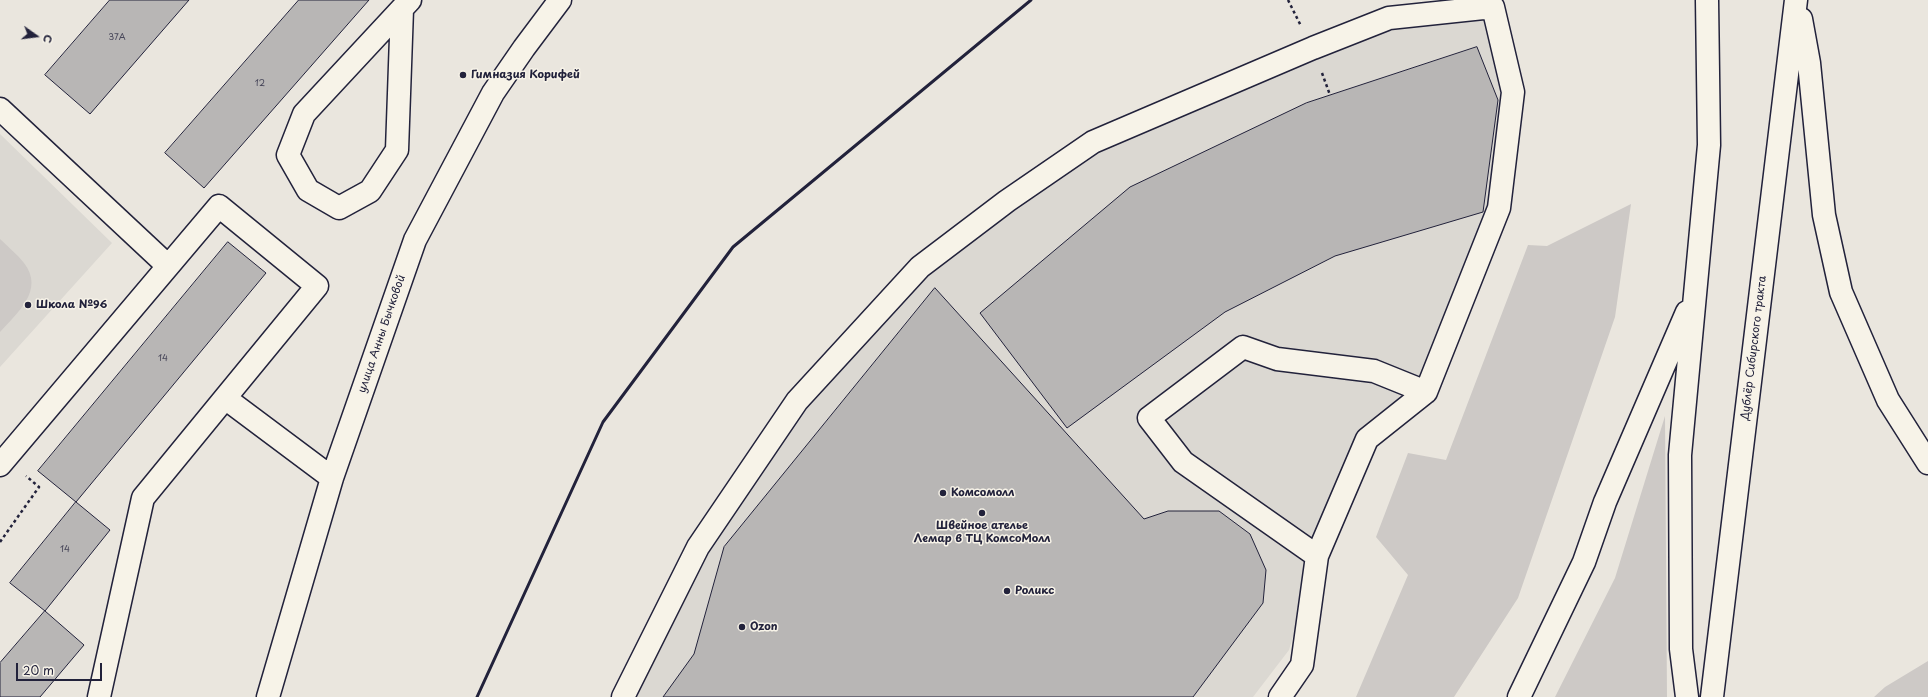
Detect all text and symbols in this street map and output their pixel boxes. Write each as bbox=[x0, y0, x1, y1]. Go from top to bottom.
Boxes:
north arrow bbox=[16, 16, 56, 56]
text: С bbox=[39, 33, 57, 45]
house number: 37А bbox=[108, 33, 126, 43]
place label: Гимназия Корифей bbox=[471, 68, 580, 82]
marker: Гимназия Корифей bbox=[458, 70, 468, 80]
house number: 12 bbox=[255, 79, 265, 89]
street label: улица Анны Бычковой bbox=[356, 273, 408, 395]
street label: Дублёр Сибирского тракта bbox=[1739, 275, 1769, 421]
place label: Школа №96 bbox=[36, 298, 107, 312]
marker: Школа №96 bbox=[23, 300, 33, 310]
house number: 14 bbox=[158, 354, 168, 364]
place label: Комсомолл bbox=[951, 486, 1014, 500]
marker: Комсомолл bbox=[938, 488, 948, 498]
marker: Швейное ателье Лемар в ТЦ КомсоМолл bbox=[977, 508, 987, 518]
place label: Швейное ателье Лемар в ТЦ КомсоМолл bbox=[914, 519, 1050, 545]
house number: 14 bbox=[60, 545, 70, 555]
place label: Роликс bbox=[1015, 584, 1054, 598]
marker: Роликс bbox=[1002, 586, 1012, 596]
place label: Ozon bbox=[750, 620, 778, 634]
marker: Ozon bbox=[737, 622, 747, 632]
scale bar bbox=[18, 655, 104, 681]
text: 20 m bbox=[23, 661, 54, 679]

